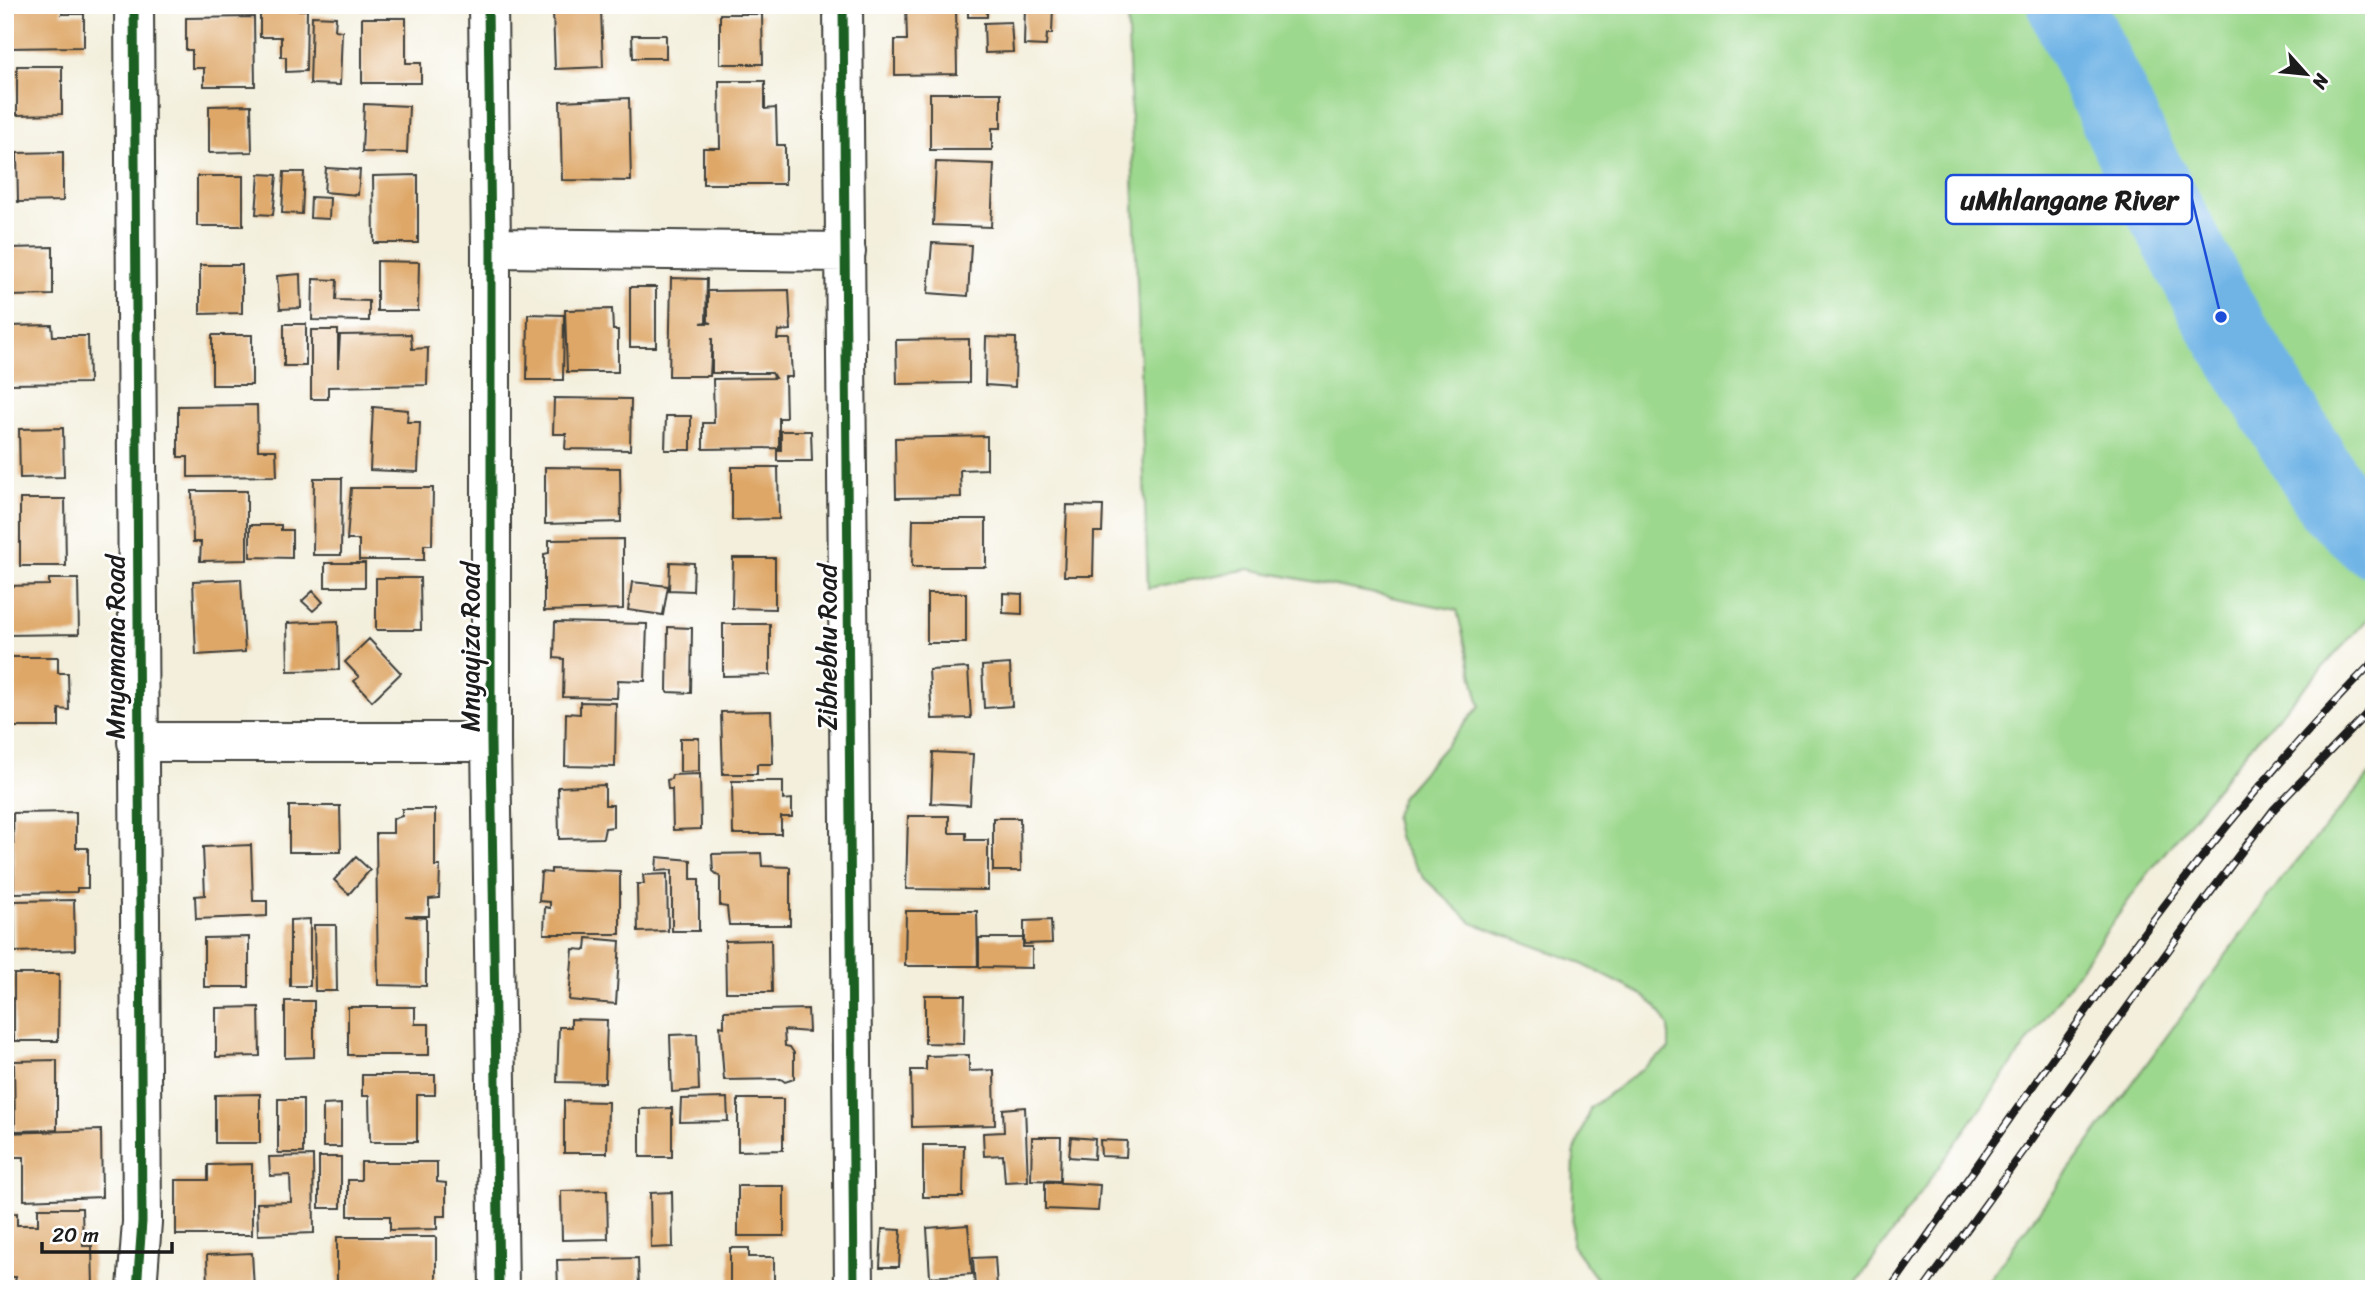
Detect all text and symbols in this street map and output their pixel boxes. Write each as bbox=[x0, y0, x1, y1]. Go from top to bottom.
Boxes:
north arrow bbox=[2270, 38, 2340, 108]
text: N bbox=[2303, 67, 2339, 96]
callout: uMhlangane River bbox=[1946, 175, 2192, 224]
text: uMhlangane River bbox=[1960, 175, 2180, 224]
street label: Mnyamana Road bbox=[92, 553, 138, 739]
street label: Mnyayiza Road bbox=[447, 560, 493, 732]
street label: Zibhebhu Road bbox=[804, 561, 850, 730]
scale bar bbox=[42, 1210, 172, 1254]
text: 20 m bbox=[52, 1216, 99, 1254]

